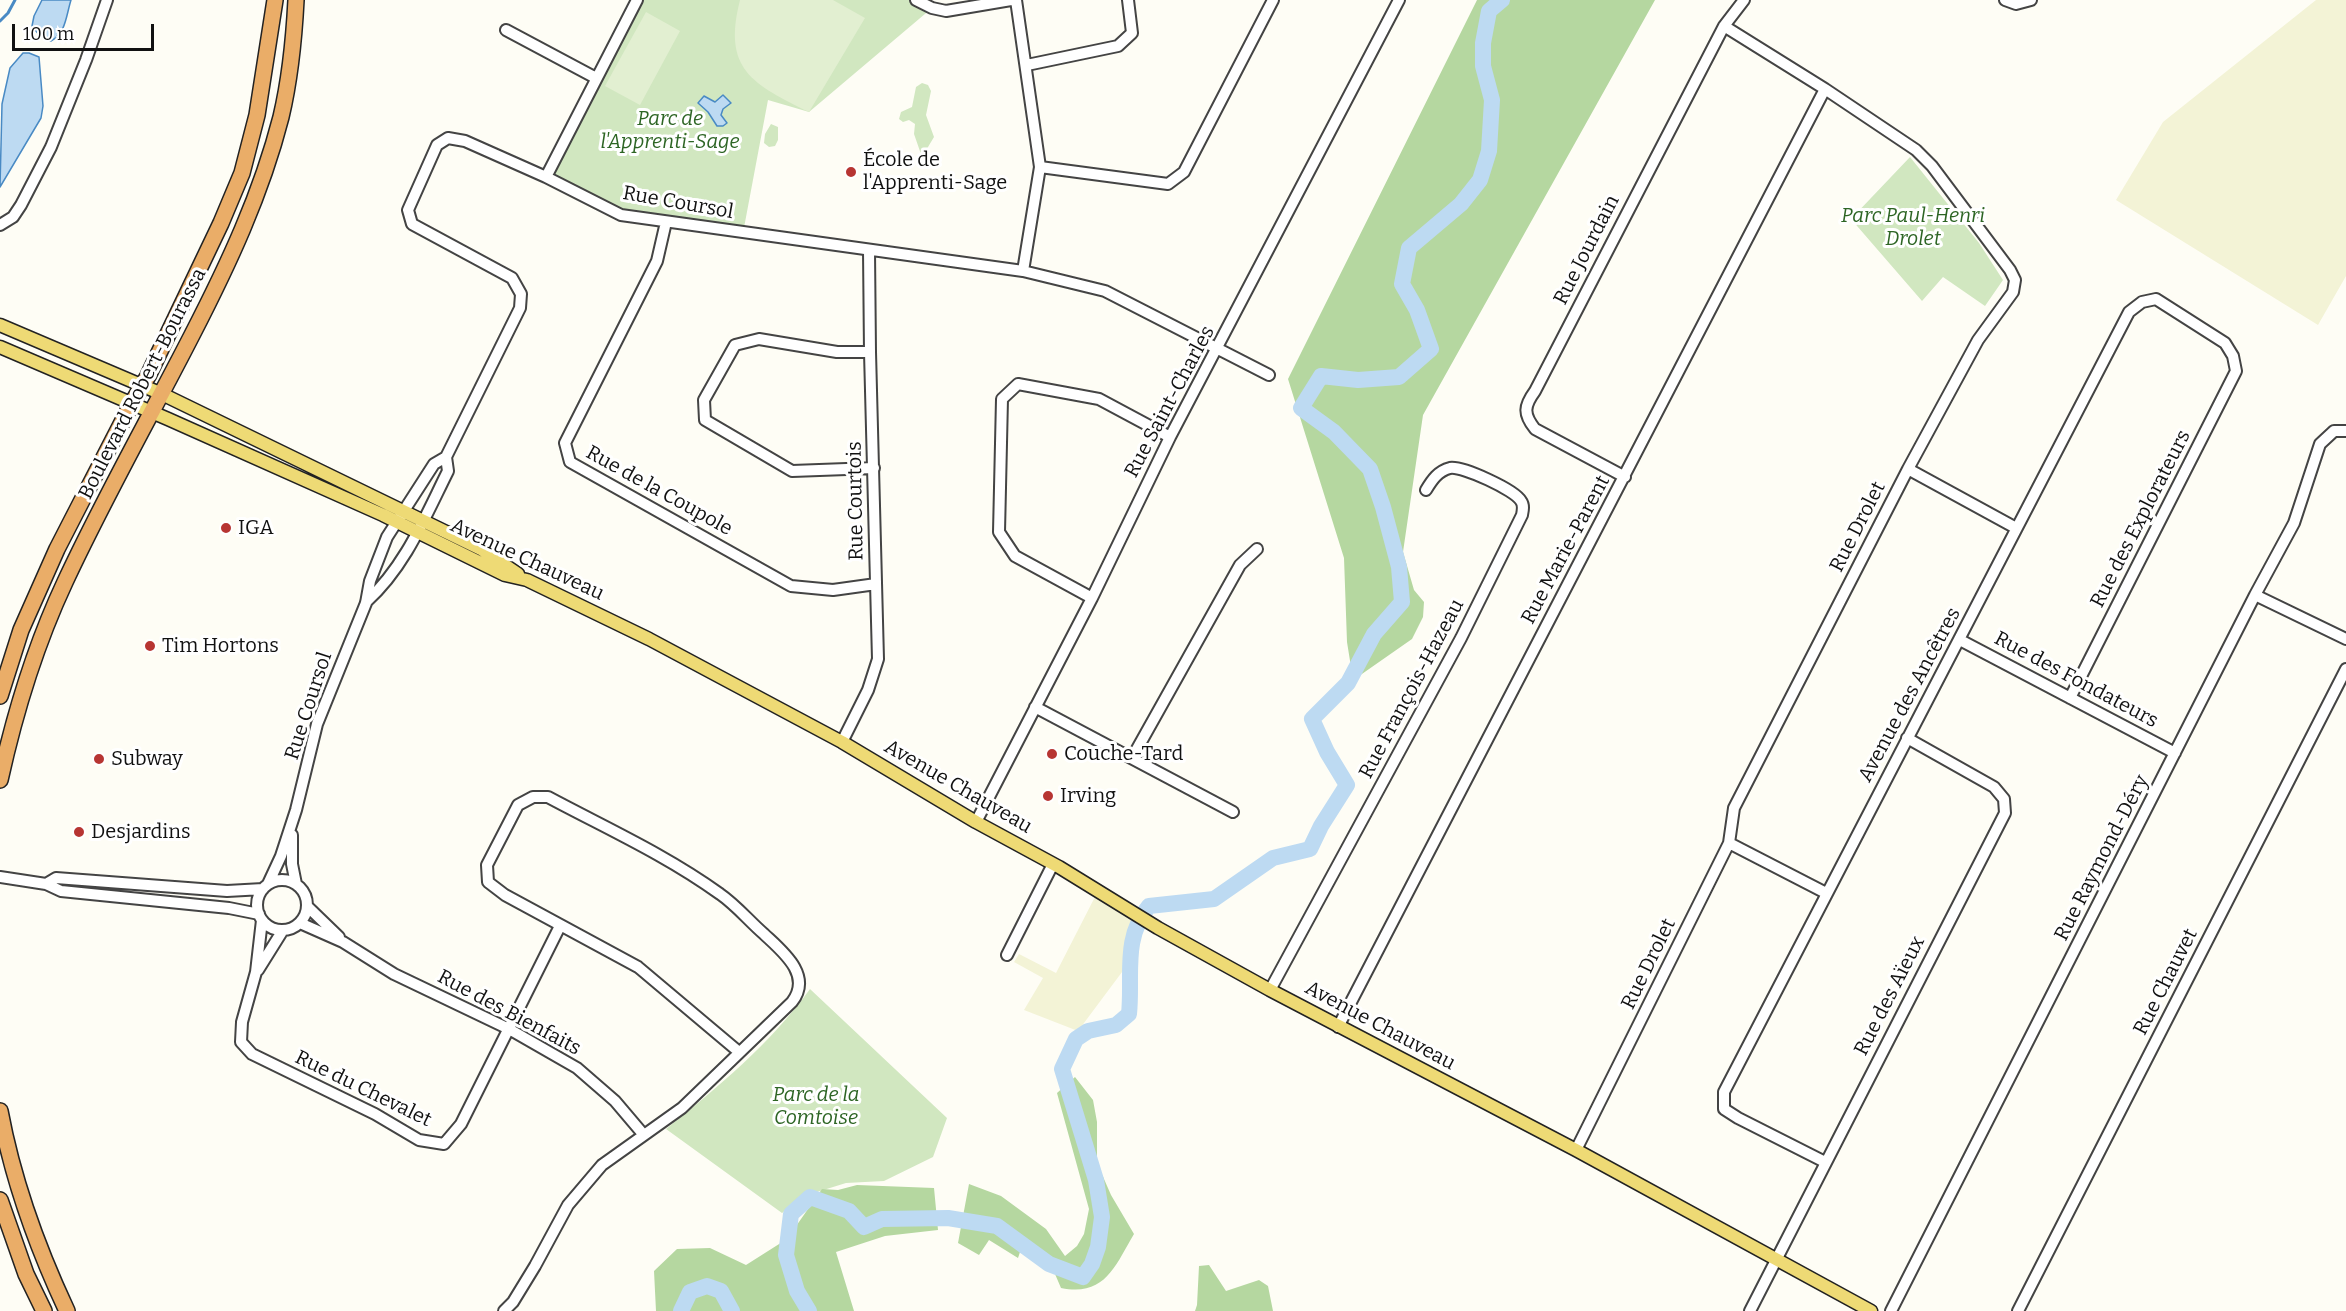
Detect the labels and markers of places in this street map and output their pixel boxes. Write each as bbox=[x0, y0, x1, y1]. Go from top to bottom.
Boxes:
place label: École de l'Apprenti-Sage bbox=[863, 148, 1007, 195]
marker: École de l'Apprenti-Sage bbox=[844, 165, 858, 179]
place label: IGA bbox=[238, 516, 274, 540]
marker: IGA bbox=[219, 521, 233, 535]
place label: Tim Hortons bbox=[162, 634, 279, 658]
marker: Tim Hortons bbox=[143, 639, 157, 653]
place label: Couche-Tard bbox=[1064, 742, 1183, 766]
place label: Subway bbox=[111, 747, 183, 771]
marker: Couche-Tard bbox=[1045, 747, 1059, 761]
marker: Subway bbox=[92, 752, 106, 766]
place label: Irving bbox=[1060, 784, 1116, 808]
marker: Irving bbox=[1041, 789, 1055, 803]
place label: Desjardins bbox=[91, 820, 190, 844]
marker: Desjardins bbox=[72, 825, 86, 839]

